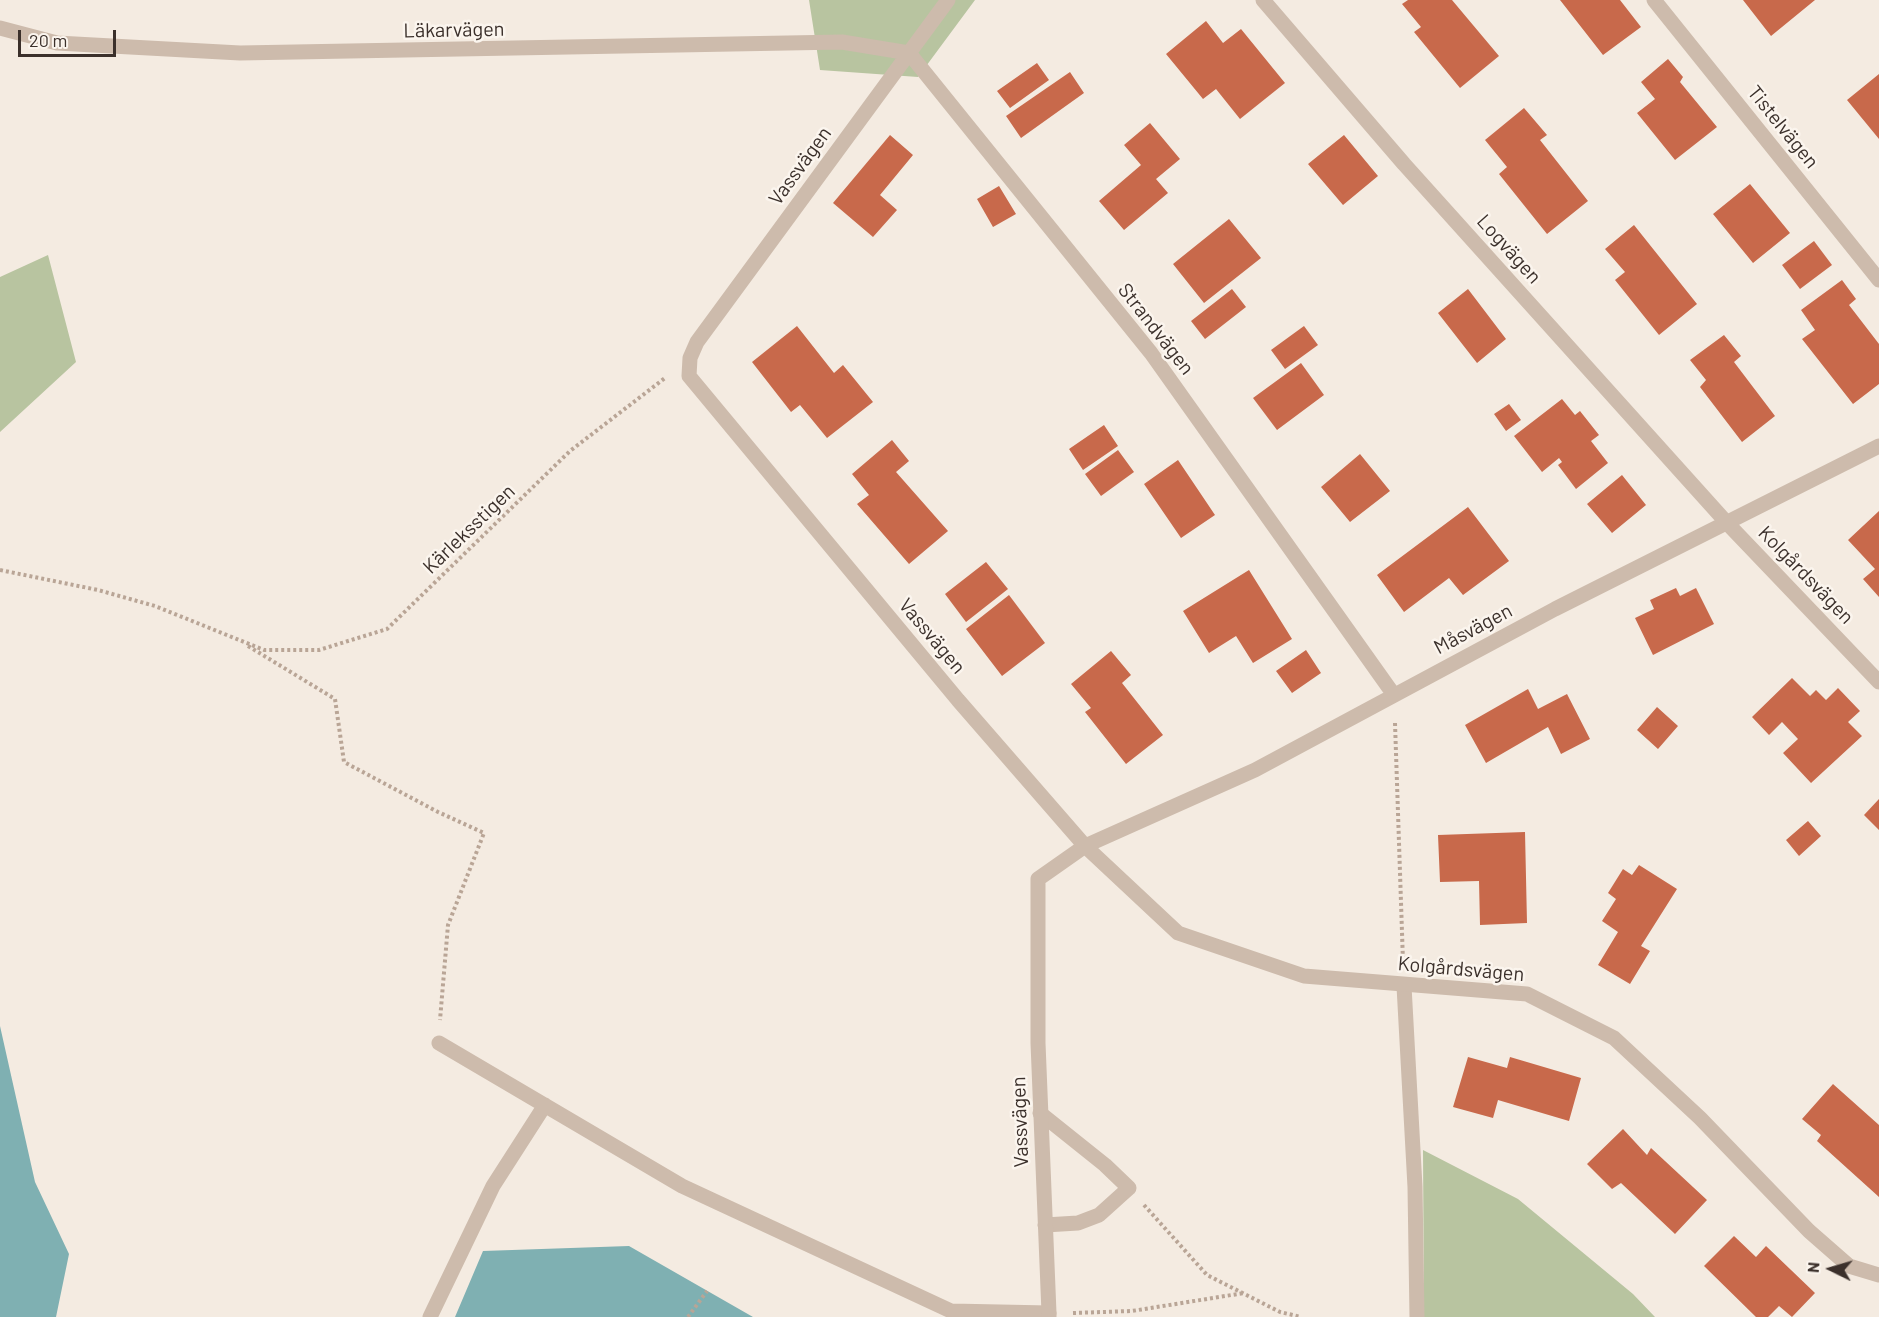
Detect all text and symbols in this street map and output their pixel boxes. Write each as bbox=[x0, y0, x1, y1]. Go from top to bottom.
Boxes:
street label: Läkarvägen bbox=[403, 17, 505, 43]
scale bar bbox=[21, 18, 118, 56]
text: 20 m bbox=[29, 29, 67, 51]
street label: Tistelvägen bbox=[1742, 81, 1824, 173]
street label: Vassvägen bbox=[764, 122, 836, 210]
street label: Logvägen bbox=[1472, 210, 1546, 288]
street label: Strandvägen bbox=[1113, 278, 1199, 380]
street label: Kärleksstigen bbox=[418, 479, 520, 579]
street label: Kolgårdsvägen bbox=[1753, 521, 1859, 629]
street label: Vassvägen bbox=[894, 593, 970, 679]
street label: Måsvägen bbox=[1430, 598, 1516, 660]
street label: Kolgårdsvägen bbox=[1397, 952, 1525, 986]
street label: Vassvägen bbox=[1006, 1076, 1034, 1168]
north arrow bbox=[1801, 1239, 1861, 1299]
text: N bbox=[1803, 1261, 1822, 1274]

